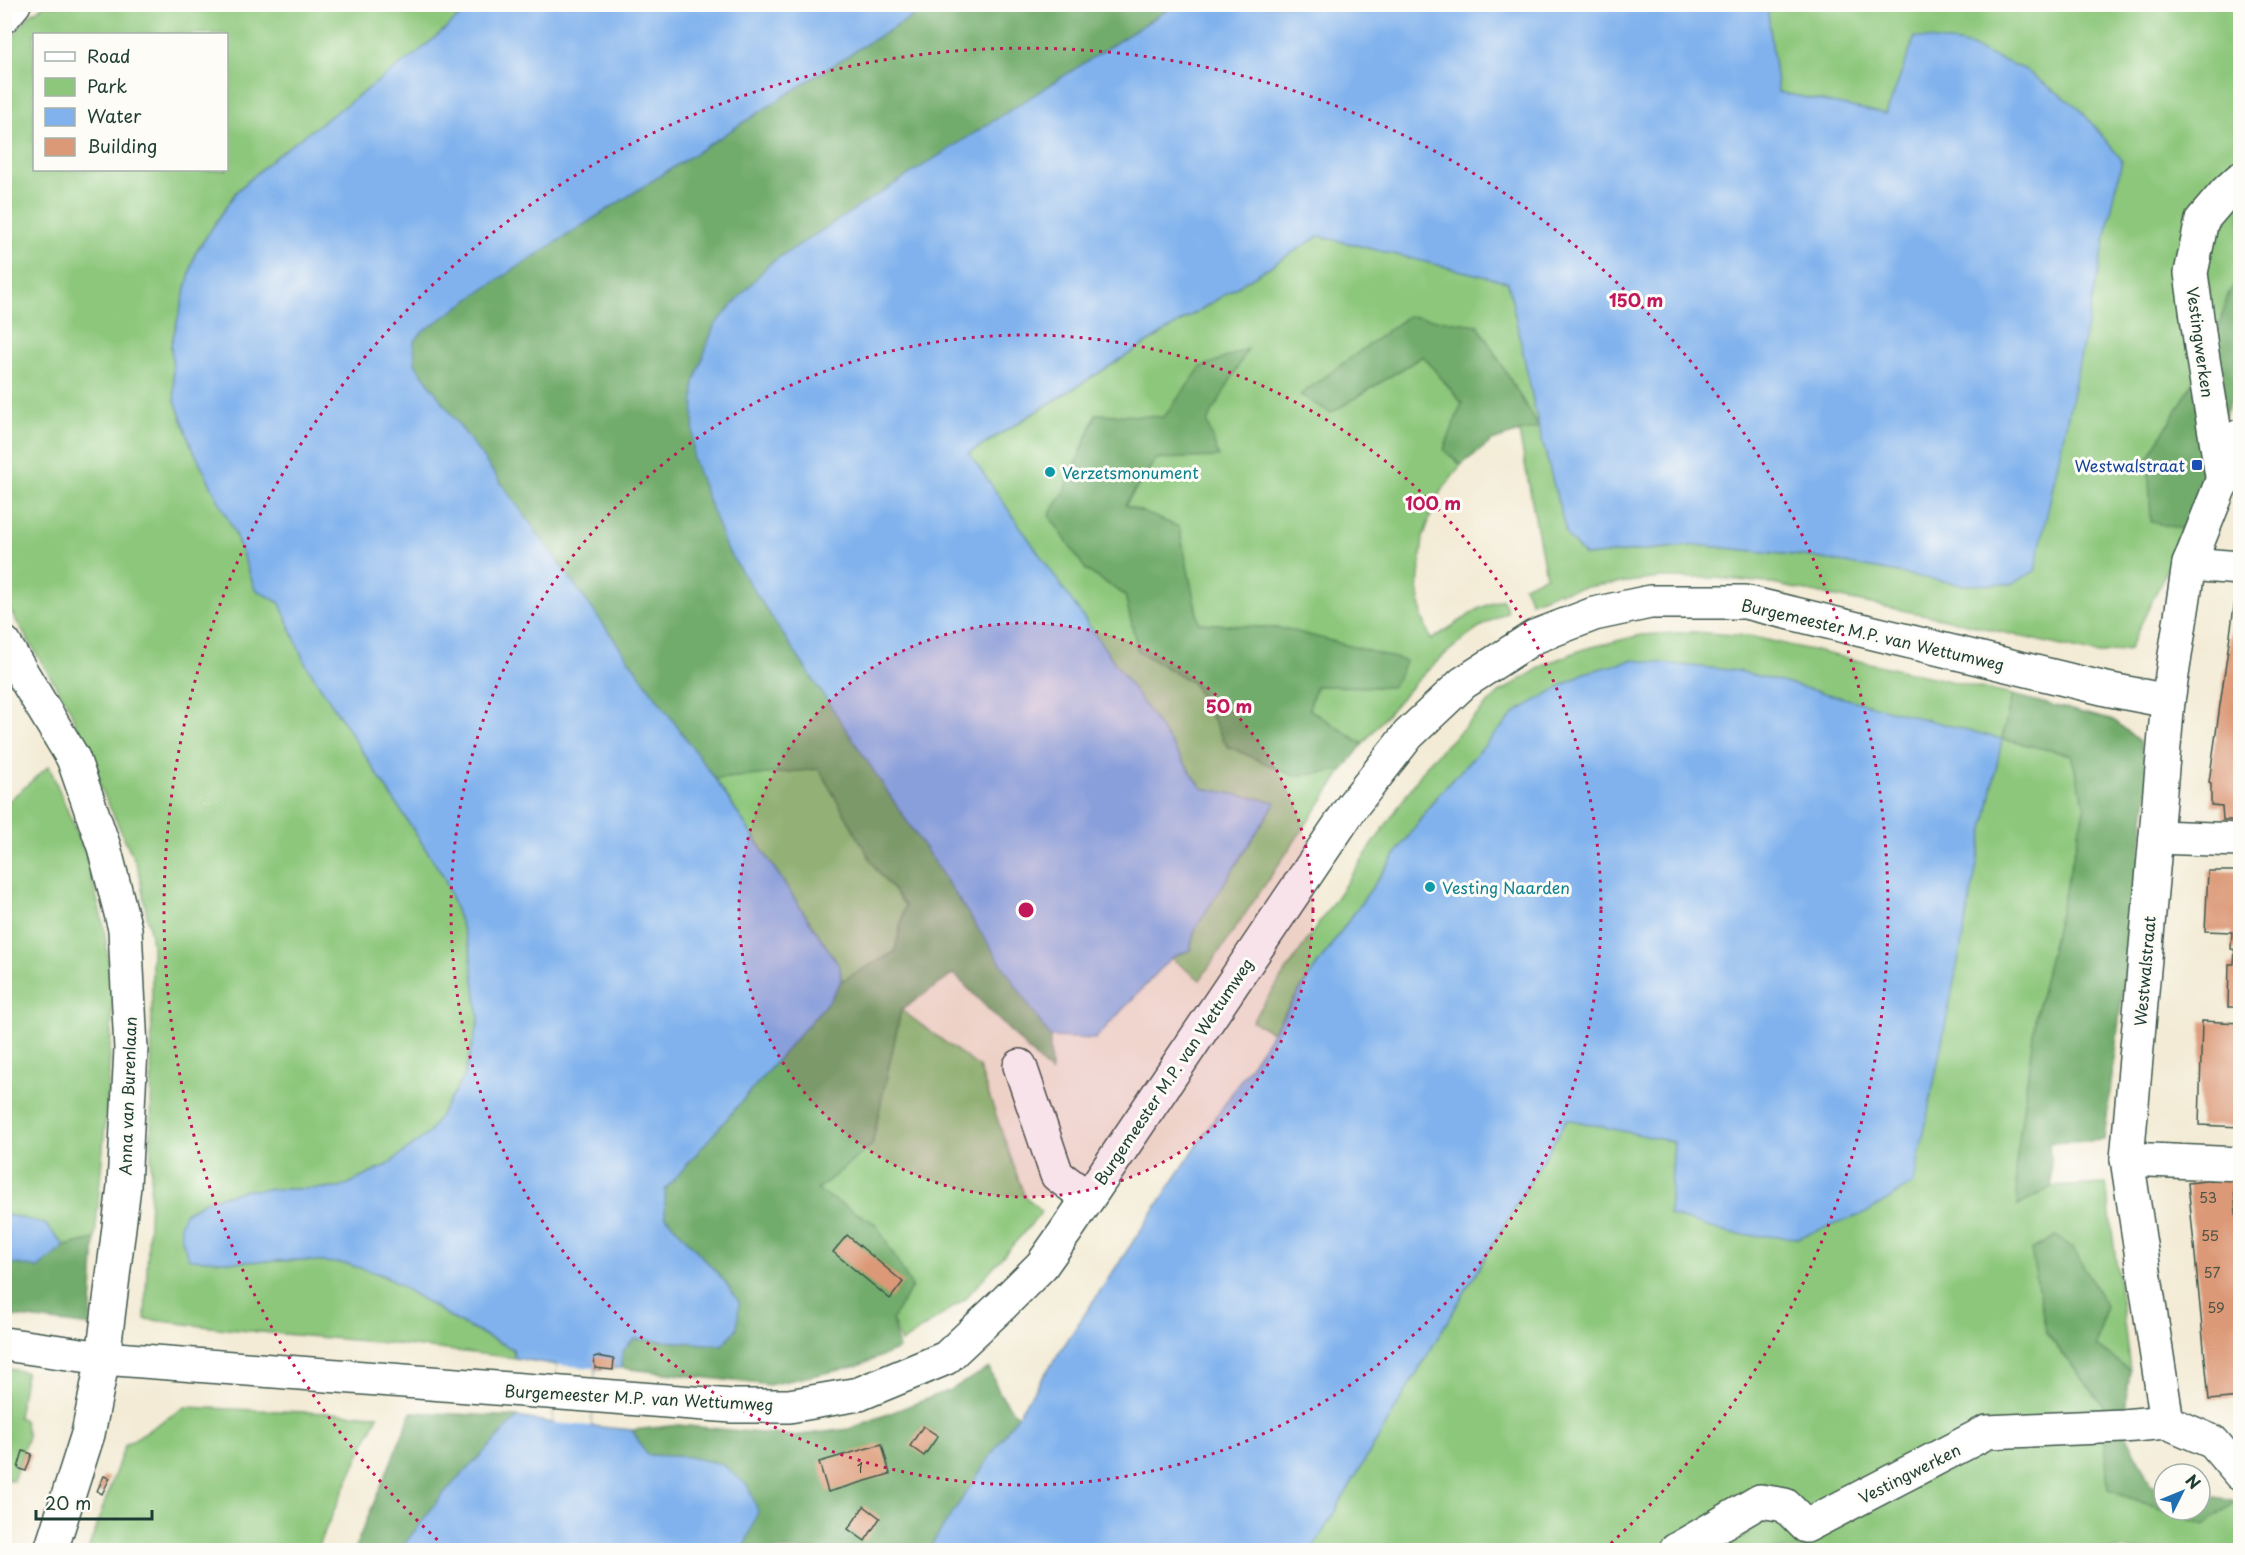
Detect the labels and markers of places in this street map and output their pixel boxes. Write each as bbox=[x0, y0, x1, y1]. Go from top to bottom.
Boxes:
place label: Westwalstraat bbox=[2074, 453, 2185, 477]
marker: Westwalstraat bbox=[2190, 458, 2204, 472]
place label: Verzetsmonument bbox=[1062, 460, 1199, 484]
marker: Verzetsmonument bbox=[1043, 465, 1057, 479]
place label: Vesting Naarden bbox=[1442, 875, 1570, 899]
marker: Vesting Naarden bbox=[1423, 880, 1437, 894]
centre of rings bbox=[1016, 900, 1036, 920]

